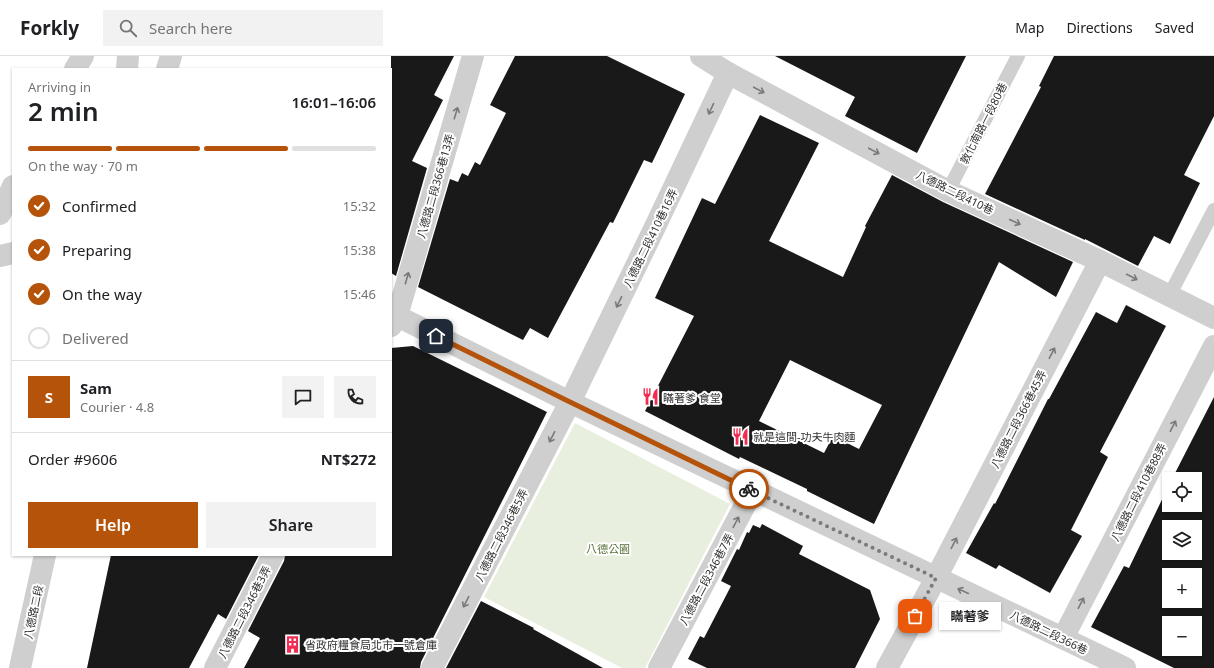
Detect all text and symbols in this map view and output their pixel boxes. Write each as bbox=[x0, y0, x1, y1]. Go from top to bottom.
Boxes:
search box bbox=[103, 10, 383, 46]
text: Forkly bbox=[20, 15, 79, 41]
icon: search bbox=[117, 17, 139, 39]
text: Search here bbox=[149, 18, 233, 38]
text: Map bbox=[1015, 18, 1044, 37]
text: Directions bbox=[1066, 18, 1133, 37]
text: Saved bbox=[1155, 18, 1194, 37]
text: Arriving in bbox=[28, 78, 91, 96]
street label: 敦化南路一段80巷 bbox=[956, 80, 1010, 166]
one-way arrow bbox=[753, 87, 765, 94]
text: 16:01–16:06 bbox=[292, 92, 376, 112]
text: 2 min bbox=[28, 93, 99, 129]
one-way arrow bbox=[707, 102, 714, 114]
one-way arrow bbox=[453, 107, 460, 120]
street label: 八德路二段366巷13弄 bbox=[413, 132, 457, 240]
one-way arrow bbox=[867, 148, 879, 155]
text: On the way · 70 m bbox=[28, 157, 138, 175]
street label: 八德路二段410巷 bbox=[914, 167, 996, 217]
street label: 八德路二段410巷16弄 bbox=[619, 186, 681, 290]
icon: check bbox=[28, 195, 50, 217]
text: Confirmed bbox=[62, 196, 137, 216]
text: 15:32 bbox=[343, 197, 376, 215]
one-way arrow bbox=[1009, 218, 1021, 226]
icon: check bbox=[28, 239, 50, 261]
text: Preparing bbox=[62, 240, 132, 260]
text: 15:38 bbox=[343, 241, 376, 259]
one-way arrow bbox=[404, 272, 412, 285]
one-way arrow bbox=[1126, 274, 1138, 281]
icon: check bbox=[28, 283, 50, 305]
text: On the way bbox=[62, 284, 142, 304]
text: 15:46 bbox=[343, 285, 376, 303]
one-way arrow bbox=[615, 296, 622, 308]
pin bbox=[419, 319, 453, 353]
icon: home bbox=[425, 325, 447, 347]
text: Delivered bbox=[62, 328, 129, 348]
one-way arrow bbox=[1049, 348, 1057, 360]
street label: 八德路二段366巷45弄 bbox=[987, 367, 1049, 471]
button: chat bbox=[282, 376, 324, 418]
button: phone bbox=[334, 376, 376, 418]
text: Sam bbox=[80, 378, 112, 398]
text: S bbox=[45, 387, 53, 407]
restaurant icon: 瞞著爹 食堂 bbox=[640, 387, 660, 407]
place label: 瞞著爹 食堂 bbox=[663, 390, 721, 405]
text: Courier · 4.8 bbox=[80, 398, 154, 416]
one-way arrow bbox=[1170, 420, 1177, 432]
restaurant icon: 就是這間-功夫牛肉麵 bbox=[730, 426, 750, 446]
place label: 就是這間-功夫牛肉麵 bbox=[753, 429, 856, 444]
one-way arrow bbox=[548, 431, 555, 443]
street label: 八德路二段410巷88弄 bbox=[1107, 440, 1169, 544]
text: Order #9606 bbox=[28, 449, 117, 469]
text: NT$272 bbox=[321, 449, 376, 469]
courier bbox=[729, 469, 769, 509]
map controls bbox=[1162, 472, 1202, 656]
button: locate bbox=[1162, 472, 1202, 512]
icon: bike bbox=[738, 478, 760, 500]
street label: 八德路二段346巷5弄 bbox=[471, 486, 531, 584]
button: Help bbox=[28, 502, 198, 548]
button: Share bbox=[206, 502, 376, 548]
one-way arrow bbox=[733, 516, 740, 528]
button: layers bbox=[1162, 520, 1202, 560]
street label: 八德路二段346巷7弄 bbox=[675, 530, 737, 628]
one-way arrow bbox=[950, 537, 958, 549]
park label: 八德公園 bbox=[586, 541, 630, 556]
street label: 八德路二段346巷3弄 bbox=[214, 563, 274, 661]
button: + bbox=[1162, 568, 1202, 608]
street label: 八德路二段 bbox=[20, 584, 46, 640]
one-way arrow bbox=[957, 587, 969, 594]
one-way arrow bbox=[462, 596, 470, 608]
one-way arrow bbox=[1077, 597, 1085, 609]
pin bbox=[898, 599, 932, 633]
callout: 瞞著爹 bbox=[939, 602, 1001, 630]
icon: bag bbox=[904, 605, 926, 627]
text: 瞞著爹 bbox=[950, 607, 990, 625]
street label: 八德路二段366巷 bbox=[1008, 607, 1090, 657]
button: − bbox=[1162, 616, 1202, 656]
building icon: 省政府糧食局北市一號倉庫 bbox=[282, 634, 302, 654]
place label: 省政府糧食局北市一號倉庫 bbox=[305, 637, 437, 652]

